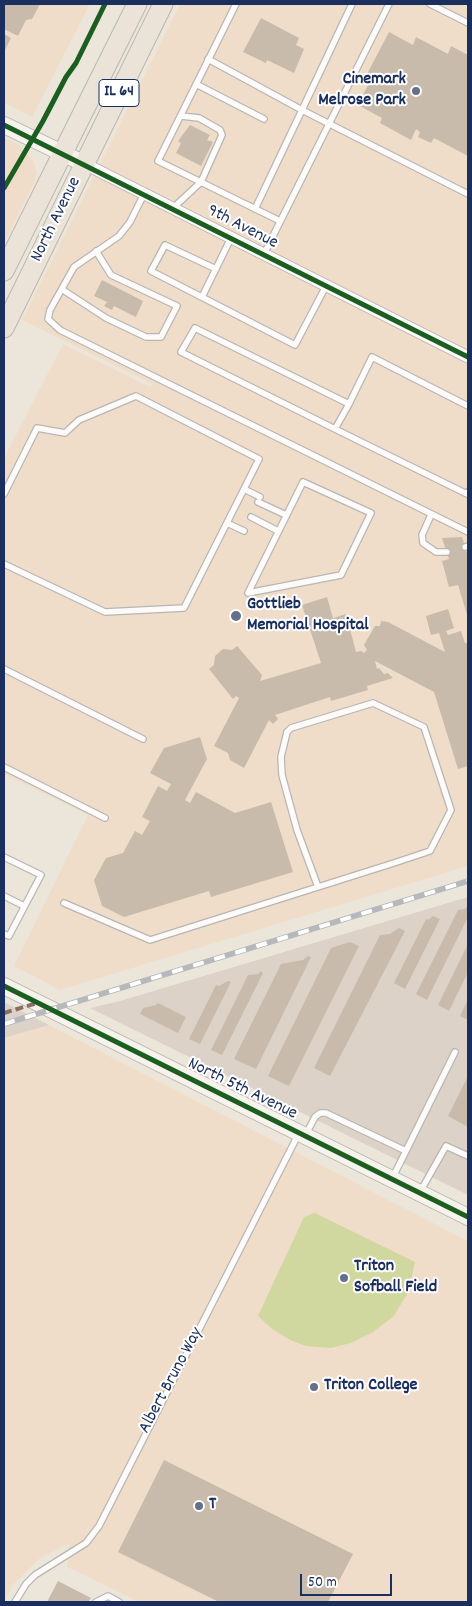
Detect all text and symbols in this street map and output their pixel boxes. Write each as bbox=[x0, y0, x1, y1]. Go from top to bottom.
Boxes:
place label: Cinemark Melrose Park bbox=[318, 70, 406, 112]
road number: IL 64 bbox=[99, 80, 139, 106]
marker: Cinemark Melrose Park bbox=[410, 85, 422, 97]
street label: North Avenue bbox=[27, 174, 87, 266]
street label: 9th Avenue bbox=[203, 201, 281, 255]
place label: Gottlieb Memorial Hospital bbox=[247, 595, 368, 638]
marker: Gottlieb Memorial Hospital bbox=[229, 609, 243, 623]
street label: North 5th Avenue bbox=[184, 1054, 300, 1126]
place label: Triton Sofball Field bbox=[354, 1257, 437, 1300]
marker: Triton Sofball Field bbox=[338, 1272, 350, 1284]
street label: Albert Bruno Way bbox=[135, 1324, 209, 1438]
place label: Triton College bbox=[324, 1376, 417, 1398]
marker: Triton College bbox=[308, 1381, 320, 1393]
place label: T bbox=[209, 1495, 216, 1517]
marker: T bbox=[193, 1500, 205, 1512]
scale bar bbox=[302, 1564, 394, 1596]
text: 50 m bbox=[308, 1572, 337, 1594]

